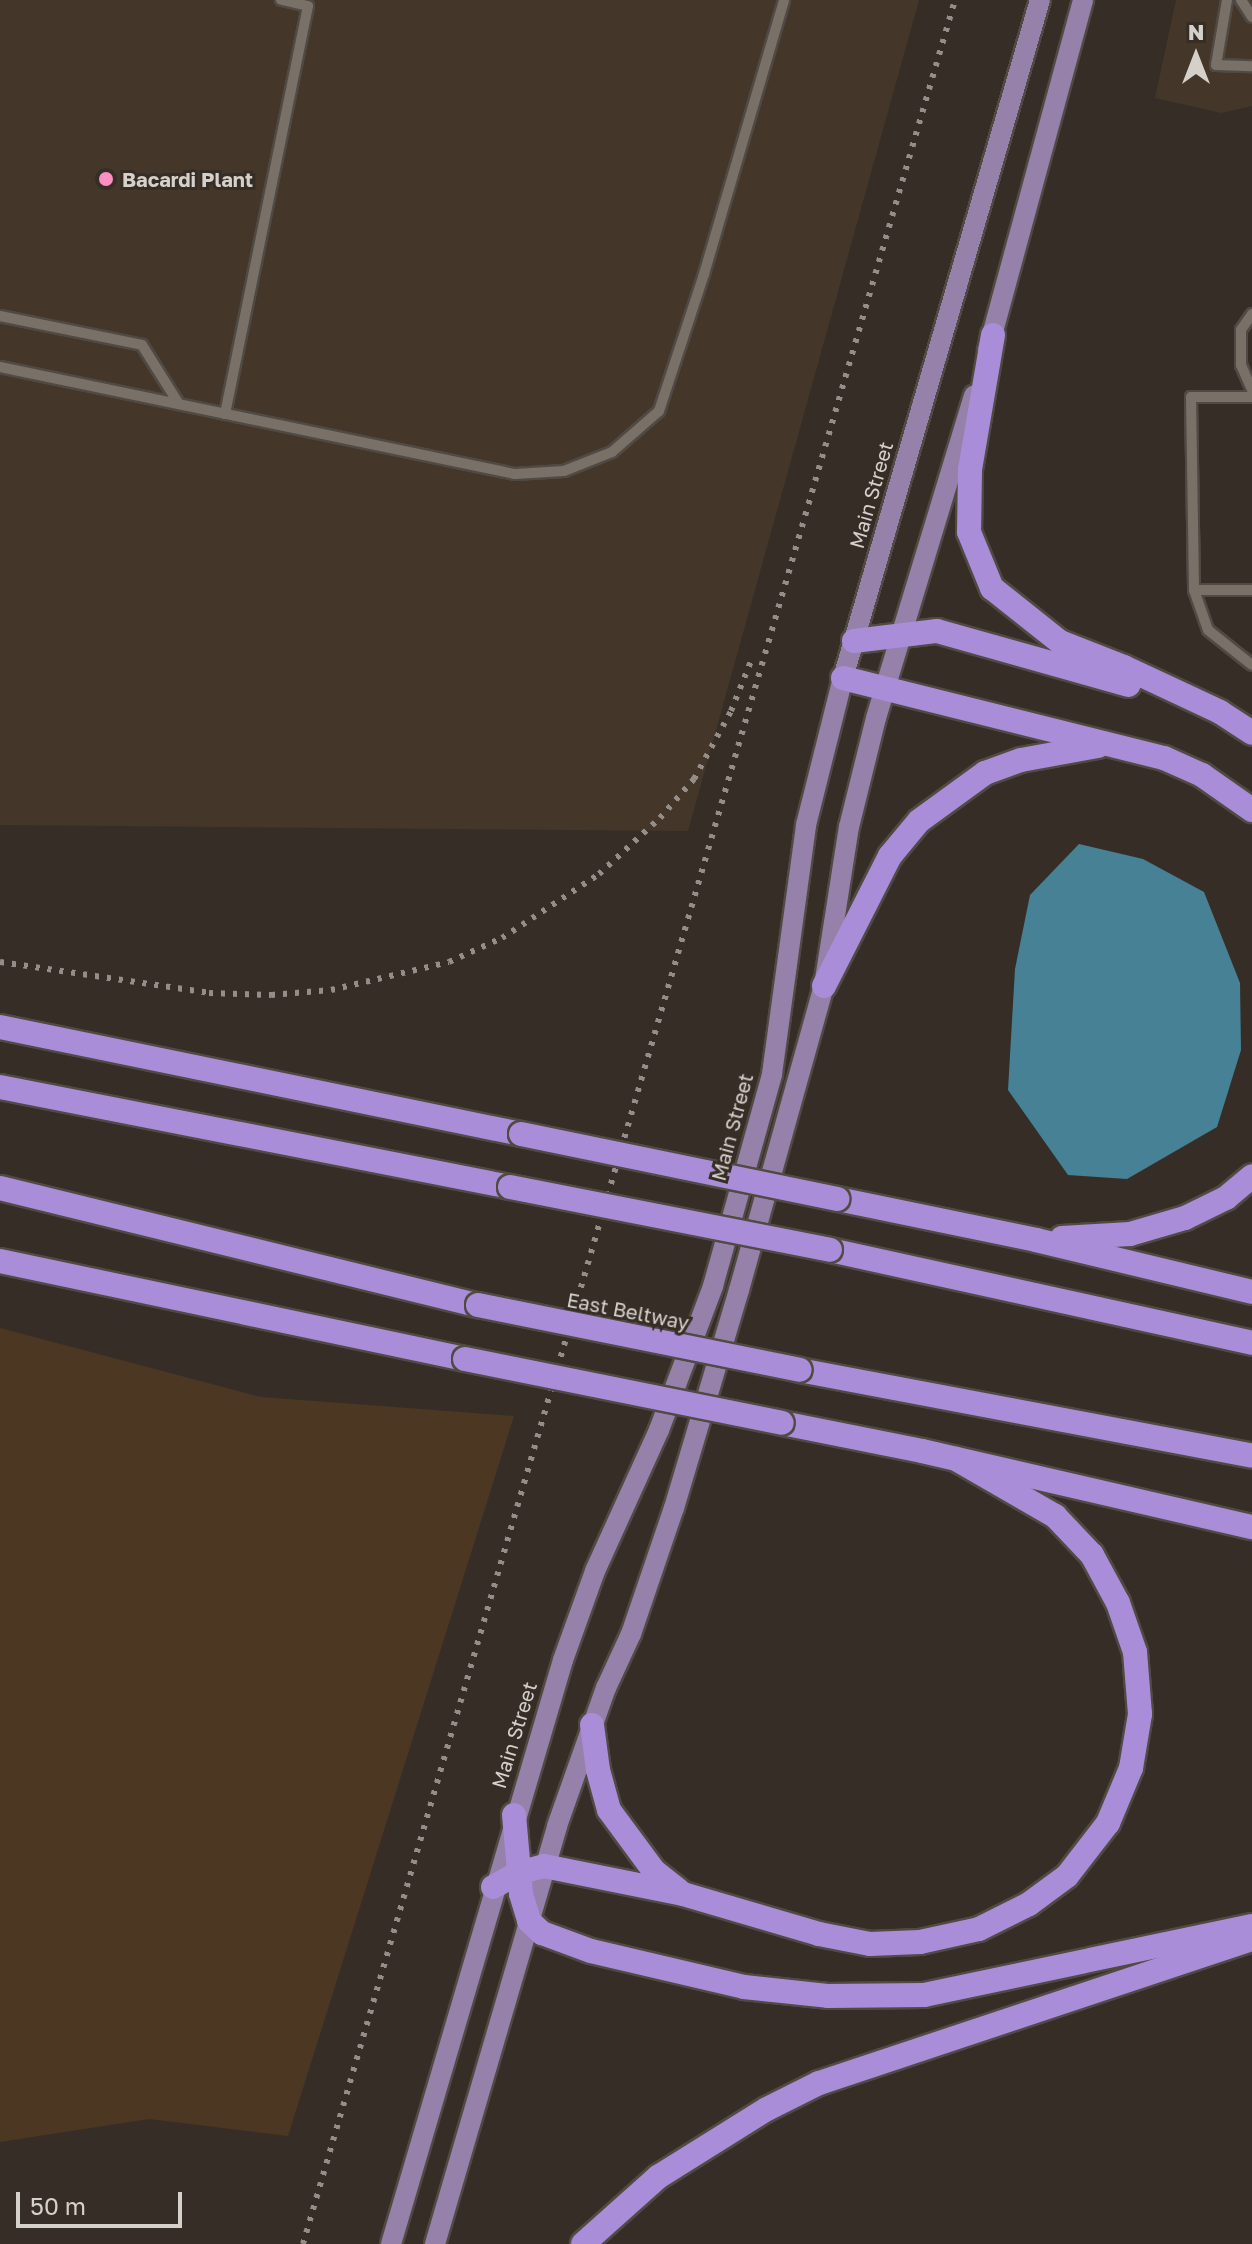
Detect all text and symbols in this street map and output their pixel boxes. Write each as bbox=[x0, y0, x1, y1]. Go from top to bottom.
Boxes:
north arrow bbox=[1156, 16, 1236, 96]
text: N bbox=[1188, 18, 1204, 45]
place label: Bacardi Plant bbox=[122, 167, 253, 191]
marker: Bacardi Plant bbox=[97, 170, 115, 188]
street label: Main Street bbox=[844, 439, 898, 551]
street label: Main Street bbox=[706, 1071, 758, 1183]
street label: East Beltway bbox=[565, 1287, 691, 1335]
street label: Main Street bbox=[486, 1679, 542, 1791]
scale bar bbox=[20, 2176, 186, 2226]
text: 50 m bbox=[30, 2191, 86, 2220]

